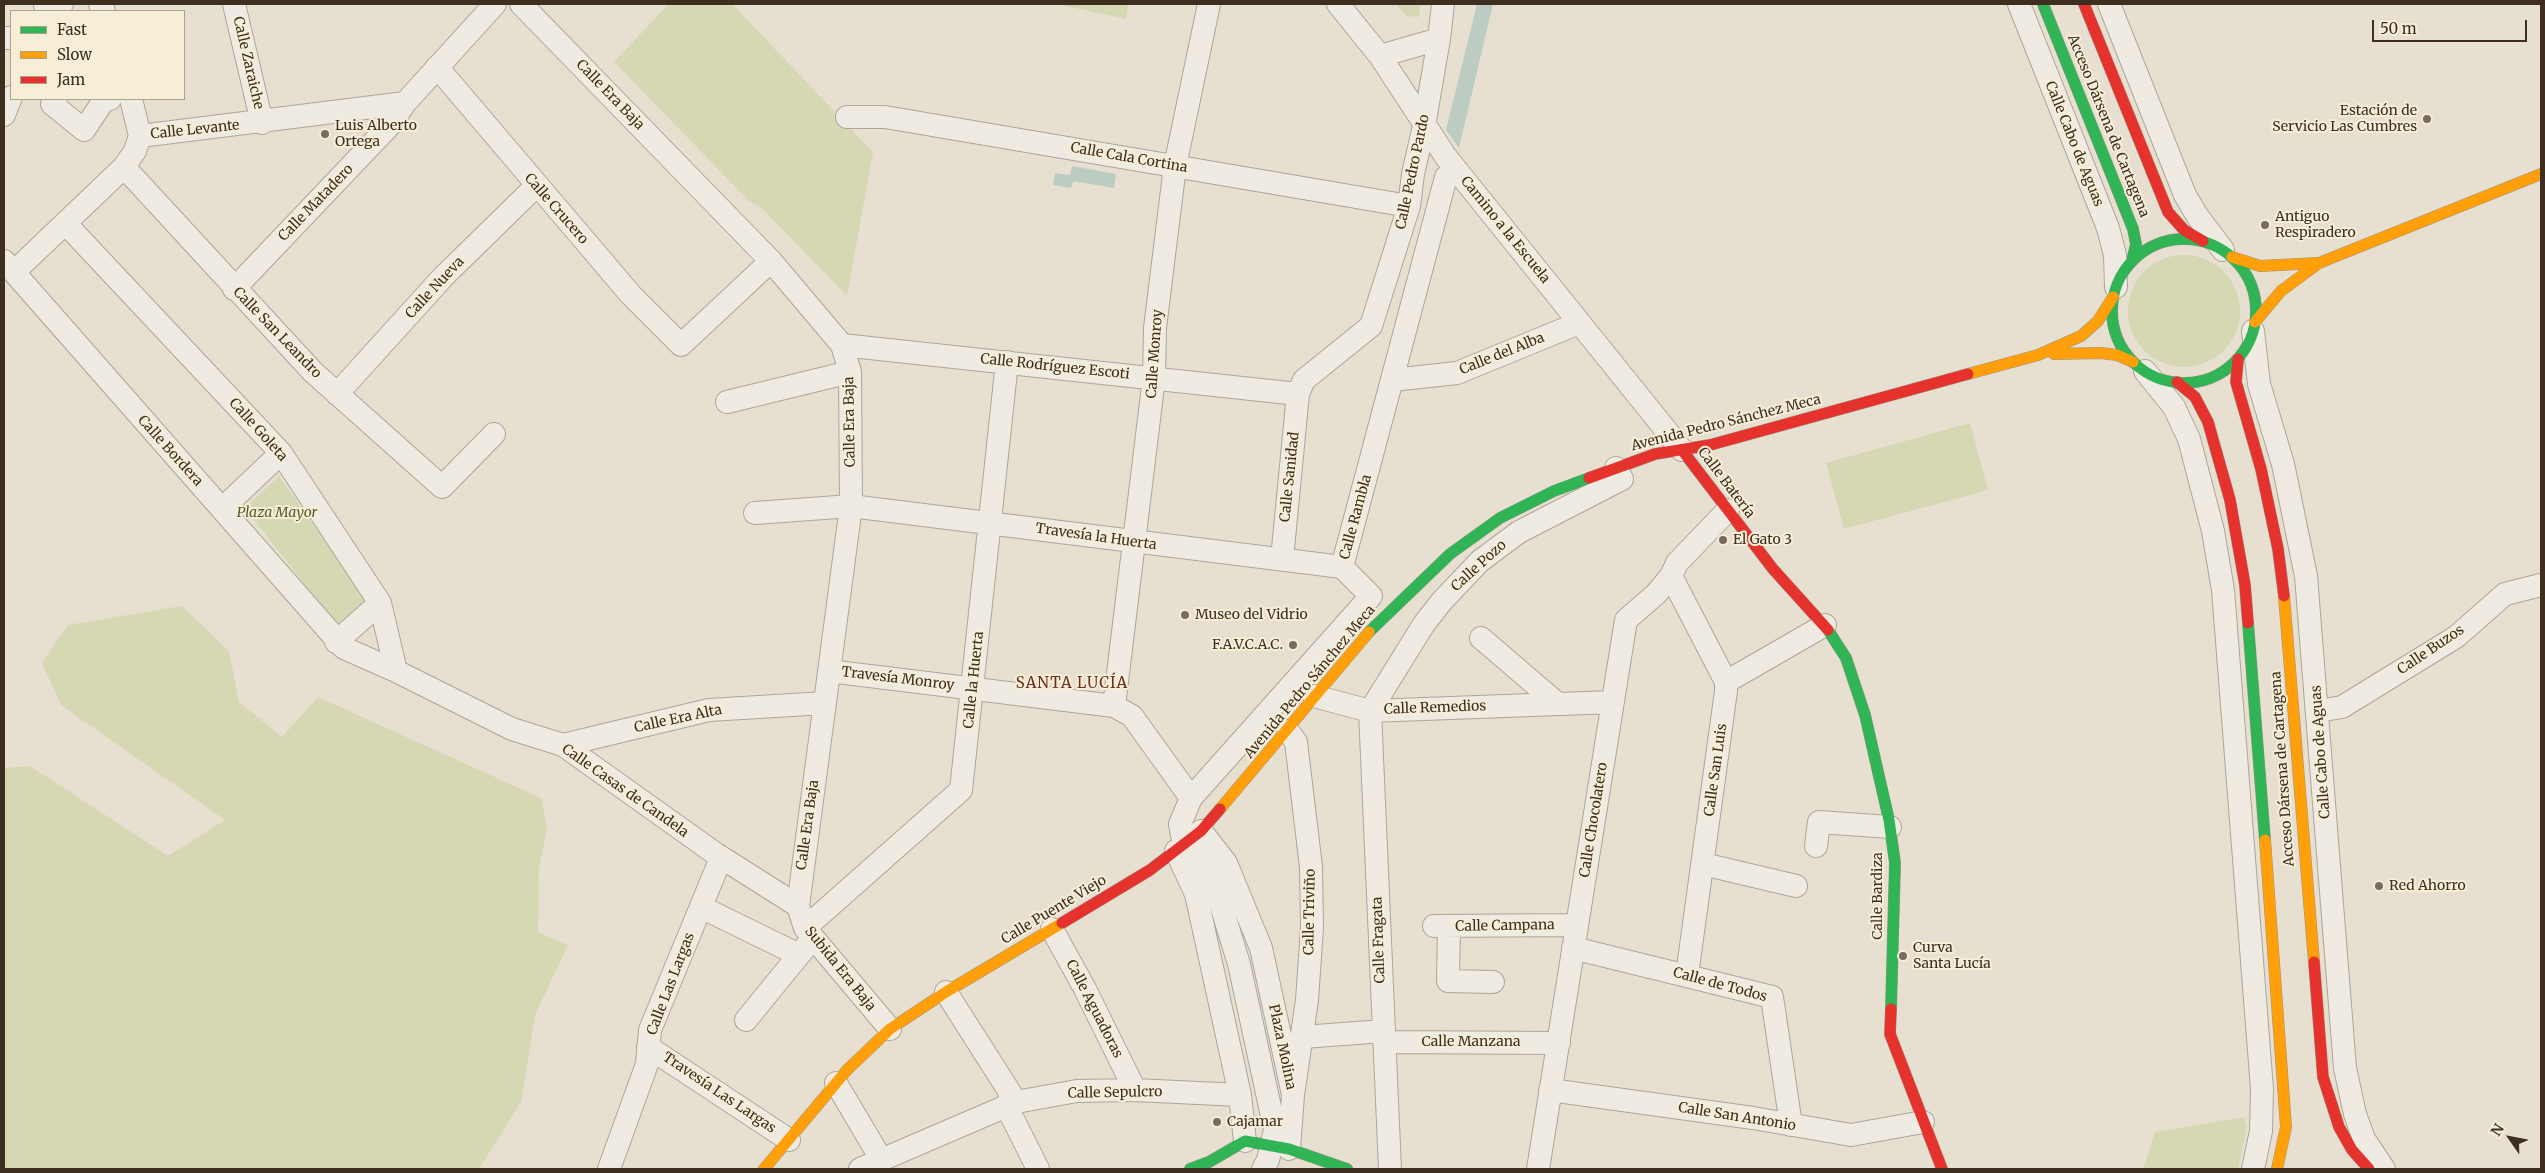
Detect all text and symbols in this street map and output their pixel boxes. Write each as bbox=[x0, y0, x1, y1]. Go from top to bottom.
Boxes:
legend bbox=[10, 10, 185, 100]
scale bar bbox=[2375, 10, 2530, 42]
street label: Calle Zaraiche bbox=[229, 15, 267, 111]
text: 50 m bbox=[2380, 19, 2417, 38]
text: Fast bbox=[57, 20, 87, 39]
street label: Acceso Dársena de Cartagena bbox=[2064, 32, 2152, 220]
text: Slow bbox=[57, 45, 92, 64]
street label: Calle Era Baja bbox=[572, 57, 648, 133]
text: Jam bbox=[57, 70, 85, 89]
street label: Calle Cabo de Aguas bbox=[2041, 79, 2107, 209]
place label: Estación de Servicio Las Cumbres bbox=[2272, 103, 2417, 136]
street label: Calle Pedro Pardo bbox=[1393, 113, 1433, 231]
marker: Estación de Servicio Las Cumbres bbox=[2421, 113, 2433, 125]
street label: Calle Levante bbox=[150, 117, 240, 143]
place label: Luis Alberto Ortega bbox=[335, 118, 417, 150]
marker: Luis Alberto Ortega bbox=[319, 128, 331, 140]
street label: Calle Cala Cortina bbox=[1069, 139, 1189, 177]
street label: Calle Matadero bbox=[275, 161, 357, 245]
street label: Calle Crucero bbox=[521, 170, 591, 248]
street label: Camino a la Escuela bbox=[1457, 173, 1553, 287]
place label: Antiguo Respiradero bbox=[2275, 209, 2356, 242]
marker: Antiguo Respiradero bbox=[2259, 219, 2271, 231]
street label: Calle Nueva bbox=[402, 254, 468, 322]
street label: Calle San Leandro bbox=[229, 284, 325, 382]
street label: Calle Monroy bbox=[1144, 309, 1166, 399]
street label: Calle del Alba bbox=[1457, 329, 1547, 379]
street label: Calle Rodríguez Escoti bbox=[979, 351, 1131, 383]
street label: Calle Era Baja bbox=[841, 376, 859, 468]
street label: Avenida Pedro Sánchez Meca bbox=[1629, 391, 1823, 455]
street label: Calle Goleta bbox=[225, 395, 291, 465]
street label: Calle Bordera bbox=[134, 412, 206, 490]
street label: Calle Sanidad bbox=[1277, 431, 1303, 523]
street label: Calle Batería bbox=[1694, 444, 1758, 522]
street label: Calle Rambla bbox=[1337, 473, 1375, 561]
park label: Plaza Mayor bbox=[237, 505, 317, 521]
street label: Travesía la Huerta bbox=[1034, 520, 1158, 554]
place label: El Gato 3 bbox=[1733, 532, 1792, 548]
marker: El Gato 3 bbox=[1717, 534, 1729, 546]
street label: Calle Pozo bbox=[1448, 537, 1510, 595]
street label: Avenida Pedro Sánchez Meca bbox=[1241, 602, 1379, 762]
place label: Museo del Vidrio bbox=[1195, 607, 1308, 623]
marker: Museo del Vidrio bbox=[1179, 609, 1191, 621]
street label: Calle Buzos bbox=[2394, 622, 2468, 678]
street label: Calle la Huerta bbox=[961, 631, 987, 729]
place label: F.A.V.C.A.C. bbox=[1212, 637, 1283, 653]
marker: F.A.V.C.A.C. bbox=[1287, 639, 1299, 651]
street label: Travesía Monroy bbox=[841, 664, 955, 694]
street label: Acceso Dársena de Cartagena bbox=[2268, 671, 2298, 867]
district label: SANTA LUCÍA bbox=[1014, 675, 1130, 693]
street label: Calle Cabo de Aguas bbox=[2308, 685, 2334, 819]
street label: Calle Remedios bbox=[1384, 698, 1486, 718]
street label: Calle Era Alta bbox=[633, 702, 723, 736]
street label: Calle San Luis bbox=[1701, 723, 1731, 817]
street label: Calle Casas de Candela bbox=[558, 741, 692, 841]
street label: Calle Chocolatero bbox=[1577, 761, 1611, 879]
street label: Calle Era Baja bbox=[793, 779, 823, 871]
street label: Calle Bardiza bbox=[1870, 852, 1886, 940]
street label: Calle Triviño bbox=[1301, 869, 1319, 955]
street label: Calle Puente Viejo bbox=[998, 872, 1110, 948]
place label: Red Ahorro bbox=[2389, 878, 2466, 894]
marker: Red Ahorro bbox=[2373, 880, 2385, 892]
street label: Calle Fragata bbox=[1369, 896, 1389, 984]
street label: Calle Campana bbox=[1455, 917, 1555, 935]
street label: Subida Era Baja bbox=[801, 923, 879, 1015]
street label: Calle Las Largas bbox=[644, 930, 698, 1038]
place label: Curva Santa Lucía bbox=[1913, 940, 1991, 972]
marker: Curva Santa Lucía bbox=[1897, 950, 1909, 962]
street label: Calle Aguadoras bbox=[1062, 957, 1126, 1061]
street label: Calle de Todos bbox=[1671, 964, 1769, 1006]
street label: Plaza Molina bbox=[1265, 1003, 1299, 1091]
street label: Calle Manzana bbox=[1422, 1034, 1520, 1050]
street label: Travesía Las Largas bbox=[659, 1049, 779, 1137]
street label: Calle Sepulcro bbox=[1067, 1084, 1163, 1102]
street label: Calle San Antonio bbox=[1677, 1099, 1797, 1135]
north arrow bbox=[2485, 1113, 2535, 1163]
place label: Cajamar bbox=[1227, 1114, 1283, 1130]
marker: Cajamar bbox=[1211, 1116, 1223, 1128]
text: N bbox=[2487, 1120, 2508, 1139]

